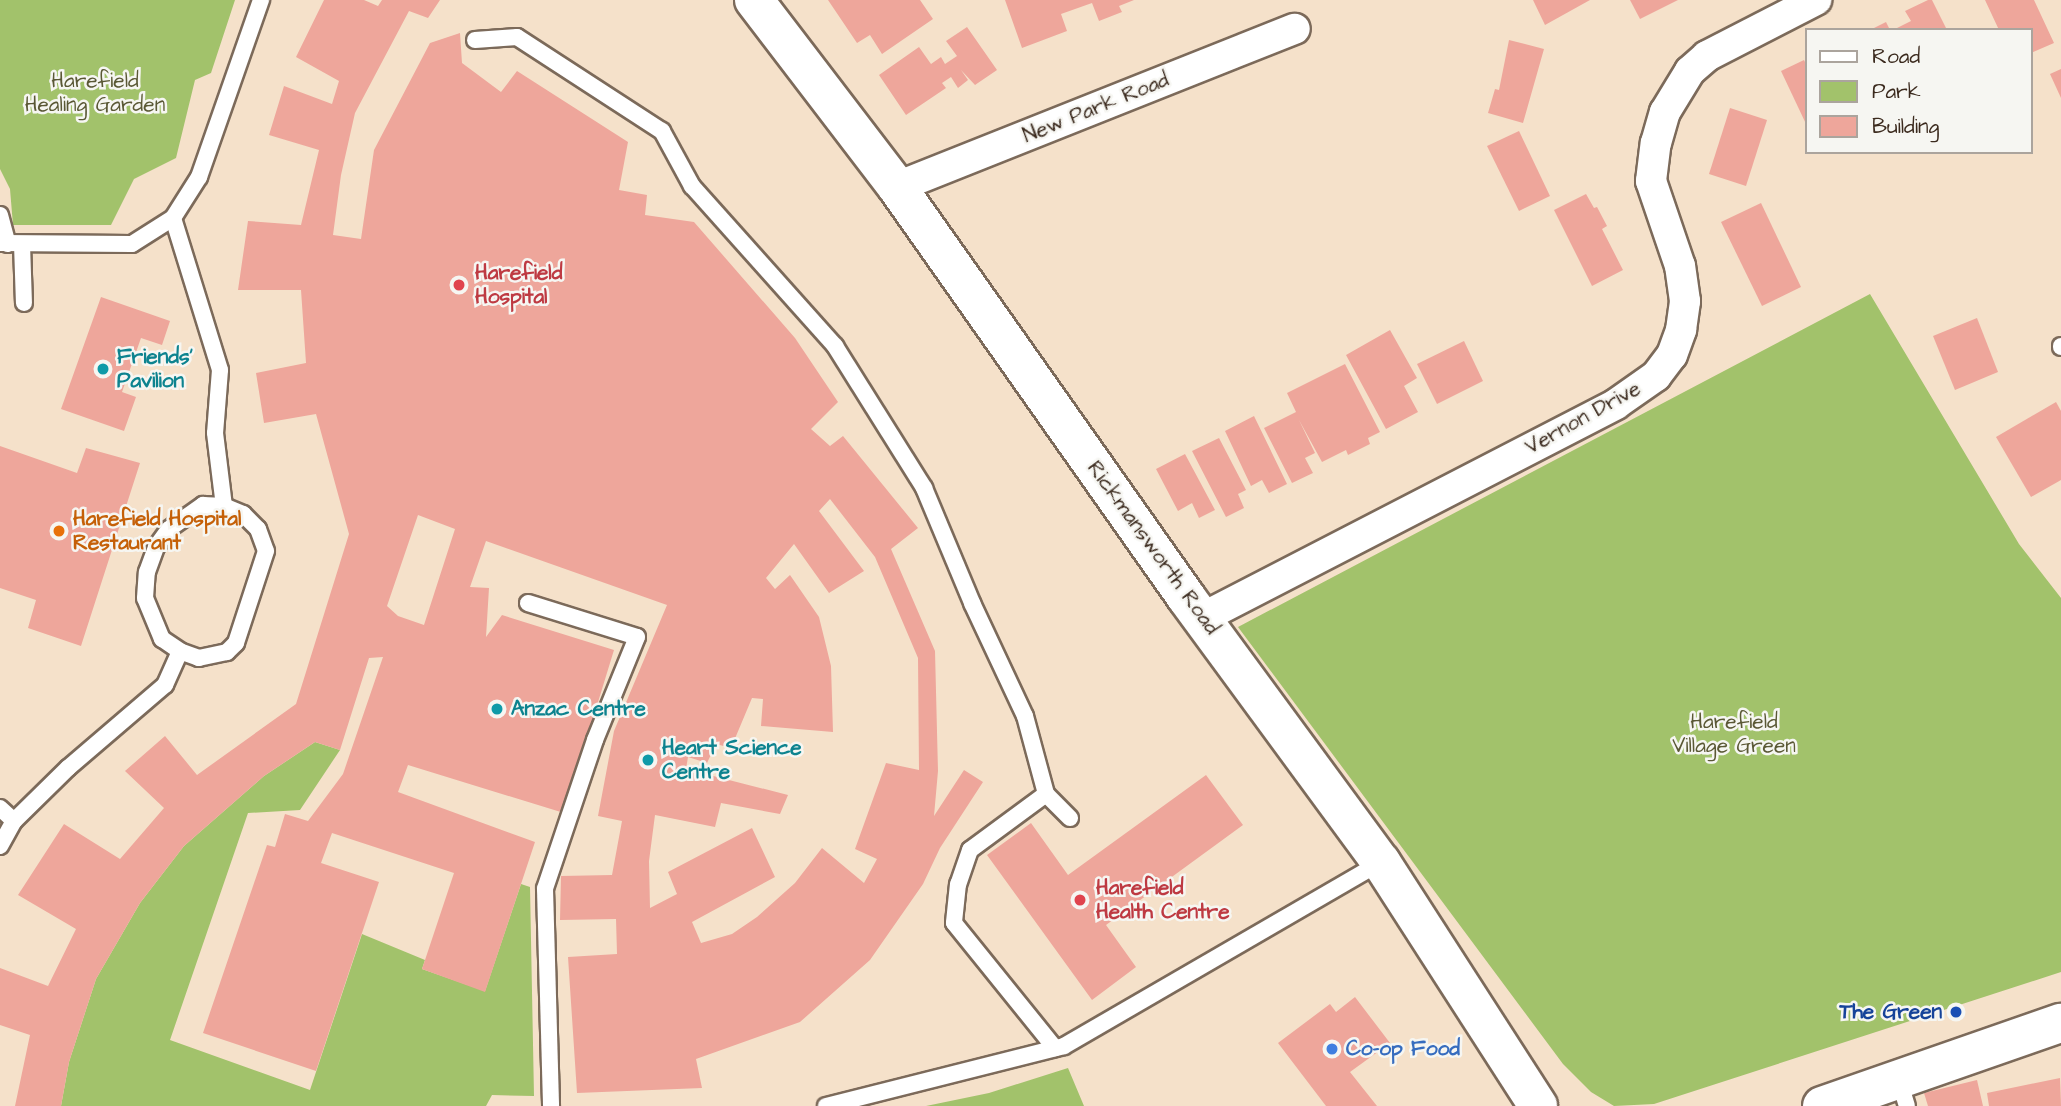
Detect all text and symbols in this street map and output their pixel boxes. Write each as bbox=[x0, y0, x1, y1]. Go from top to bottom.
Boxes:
legend bbox=[1806, 28, 2033, 154]
text: Road bbox=[1872, 42, 1920, 71]
street label: New Park Road bbox=[1019, 67, 1173, 149]
park label: Harefield Healing Garden bbox=[25, 68, 165, 118]
text: Park bbox=[1872, 77, 1921, 106]
text: Building bbox=[1872, 112, 1939, 141]
place label: Harefield Hospital bbox=[475, 260, 562, 310]
marker: Harefield Hospital bbox=[449, 275, 469, 295]
place label: Friends' Pavilion bbox=[117, 344, 193, 394]
marker: Friends' Pavilion bbox=[95, 361, 111, 377]
street label: Vernon Drive bbox=[1521, 376, 1645, 460]
street label: Rickmansworth Road bbox=[1082, 456, 1224, 640]
place label: Harefield Hospital Restaurant bbox=[73, 506, 241, 556]
marker: Harefield Hospital Restaurant bbox=[51, 523, 67, 539]
place label: Anzac Centre bbox=[511, 696, 646, 722]
marker: Anzac Centre bbox=[489, 701, 505, 717]
park label: Harefield Village Green bbox=[1672, 709, 1796, 759]
place label: Heart Science Centre bbox=[662, 735, 802, 785]
marker: Heart Science Centre bbox=[640, 752, 656, 768]
place label: Harefield Health Centre bbox=[1096, 875, 1230, 925]
marker: Harefield Health Centre bbox=[1070, 890, 1090, 910]
place label: The Green bbox=[1839, 999, 1942, 1025]
marker: The Green bbox=[1948, 1004, 1964, 1020]
place label: Co-op Food bbox=[1346, 1036, 1460, 1062]
marker: Co-op Food bbox=[1324, 1041, 1340, 1057]

